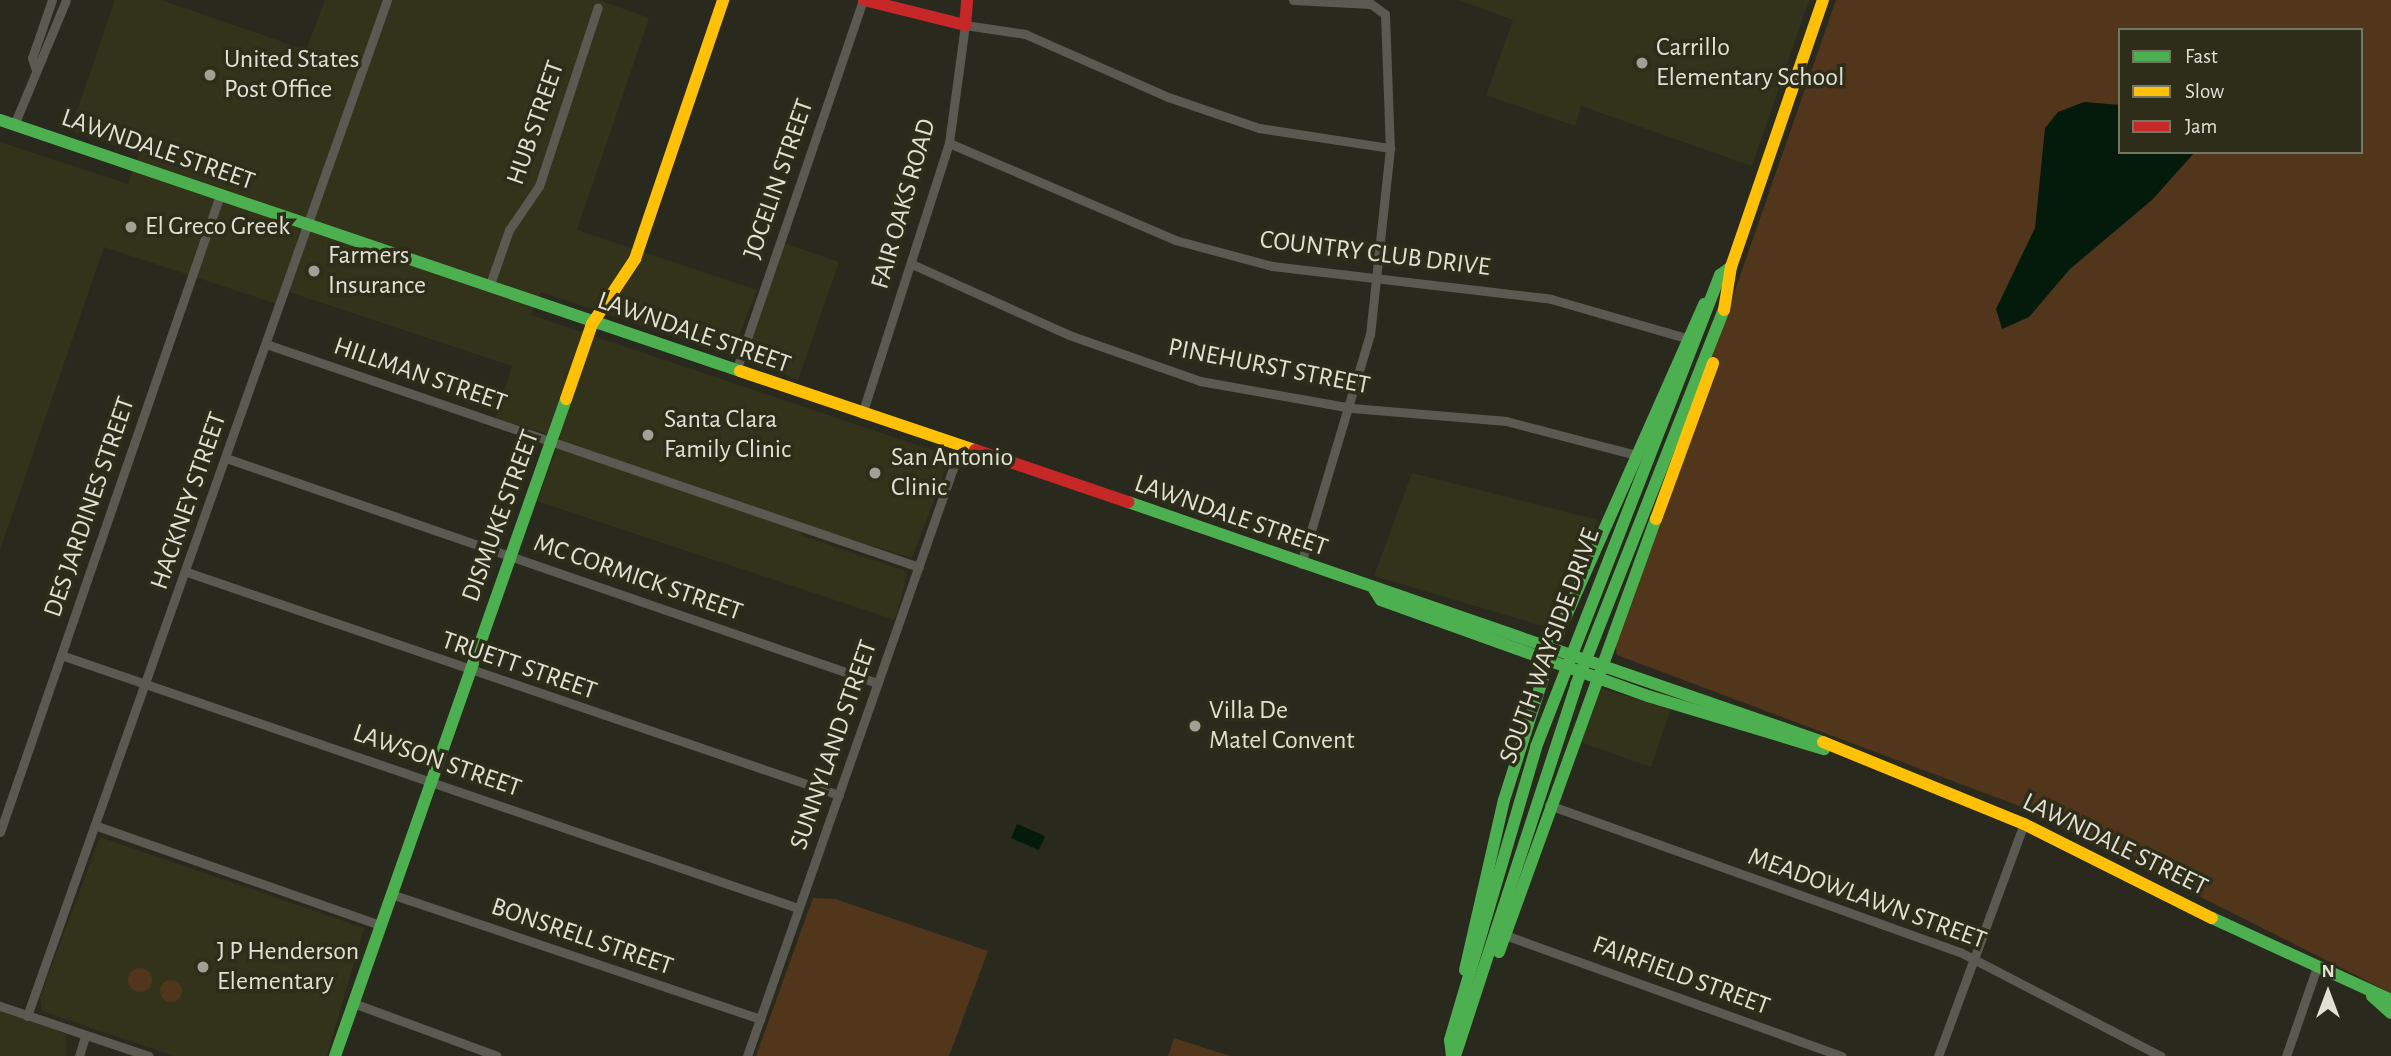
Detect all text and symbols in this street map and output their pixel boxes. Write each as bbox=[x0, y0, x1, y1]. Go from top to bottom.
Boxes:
legend bbox=[2118, 28, 2363, 154]
place label: Carrillo Elementary School bbox=[1656, 32, 1844, 94]
place label: United States Post Office bbox=[224, 44, 359, 106]
text: Fast bbox=[2185, 46, 2218, 67]
marker: Carrillo Elementary School bbox=[1634, 55, 1650, 71]
street label: HUB STREET bbox=[500, 57, 572, 189]
marker: United States Post Office bbox=[202, 67, 218, 83]
text: Slow bbox=[2185, 81, 2224, 102]
street label: JOCELIN STREET bbox=[737, 95, 821, 263]
street label: LAWNDALE STREET bbox=[57, 102, 259, 198]
street label: FAIR OAKS ROAD bbox=[865, 115, 943, 293]
text: Jam bbox=[2185, 116, 2217, 137]
place label: El Greco Greek bbox=[145, 211, 290, 243]
marker: El Greco Greek bbox=[123, 219, 139, 235]
street label: COUNTRY CLUB DRIVE bbox=[1258, 224, 1492, 284]
place label: Farmers Insurance bbox=[328, 240, 426, 302]
marker: Farmers Insurance bbox=[306, 263, 322, 279]
street label: LAWNDALE STREET bbox=[593, 285, 795, 381]
street label: HILLMAN STREET bbox=[329, 331, 511, 419]
street label: PINEHURST STREET bbox=[1165, 332, 1373, 402]
street label: DES JARDINES STREET bbox=[38, 393, 142, 621]
place label: Santa Clara Family Clinic bbox=[664, 404, 791, 466]
street label: HACKNEY STREET bbox=[144, 408, 234, 594]
marker: Santa Clara Family Clinic bbox=[638, 425, 658, 445]
street label: DISMUKE STREET bbox=[455, 426, 547, 606]
place label: San Antonio Clinic bbox=[891, 442, 1013, 504]
marker: San Antonio Clinic bbox=[865, 463, 885, 483]
street label: LAWNDALE STREET bbox=[1130, 468, 1332, 564]
street label: SOUTH WAYSIDE DRIVE bbox=[1493, 524, 1607, 768]
street label: MC CORMICK STREET bbox=[530, 528, 746, 628]
street label: TRUETT STREET bbox=[437, 625, 601, 707]
street label: SUNNYLAND STREET bbox=[784, 636, 884, 854]
place label: Villa De Matel Convent bbox=[1209, 695, 1355, 756]
street label: LAWSON STREET bbox=[349, 718, 525, 804]
marker: Villa De Matel Convent bbox=[1187, 718, 1203, 734]
street label: LAWNDALE STREET bbox=[2017, 787, 2213, 903]
street label: MEADOWLAWN STREET bbox=[1743, 841, 1991, 957]
street label: BONSRELL STREET bbox=[487, 891, 677, 983]
street label: FAIRFIELD STREET bbox=[1588, 929, 1774, 1023]
place label: J P Henderson Elementary bbox=[217, 936, 359, 998]
north arrow bbox=[2293, 958, 2363, 1028]
marker: J P Henderson Elementary bbox=[195, 959, 211, 975]
text: N bbox=[2321, 962, 2335, 981]

